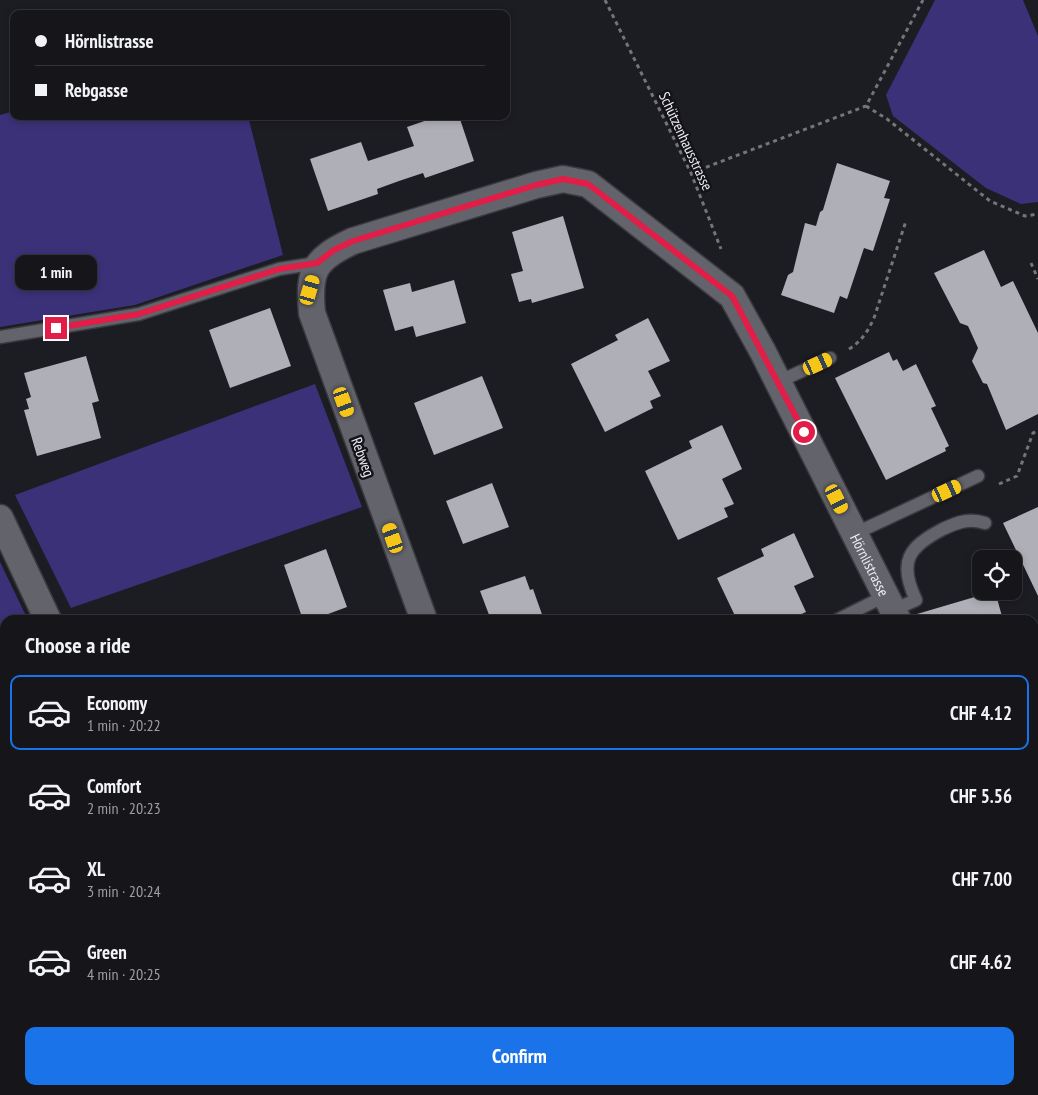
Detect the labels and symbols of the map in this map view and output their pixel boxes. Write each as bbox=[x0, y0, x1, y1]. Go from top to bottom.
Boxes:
street label: Schützenhausstrasse bbox=[655, 89, 717, 193]
callout: 1 min bbox=[15, 255, 97, 290]
car bbox=[298, 274, 321, 306]
route end bbox=[45, 317, 67, 339]
car bbox=[801, 351, 834, 377]
car bbox=[331, 385, 356, 419]
route start bbox=[793, 421, 815, 443]
street label: Rebweg bbox=[347, 435, 379, 479]
car bbox=[930, 478, 963, 504]
car bbox=[823, 482, 850, 516]
car bbox=[381, 521, 404, 555]
street label: Hörnlistrasse bbox=[846, 530, 894, 599]

